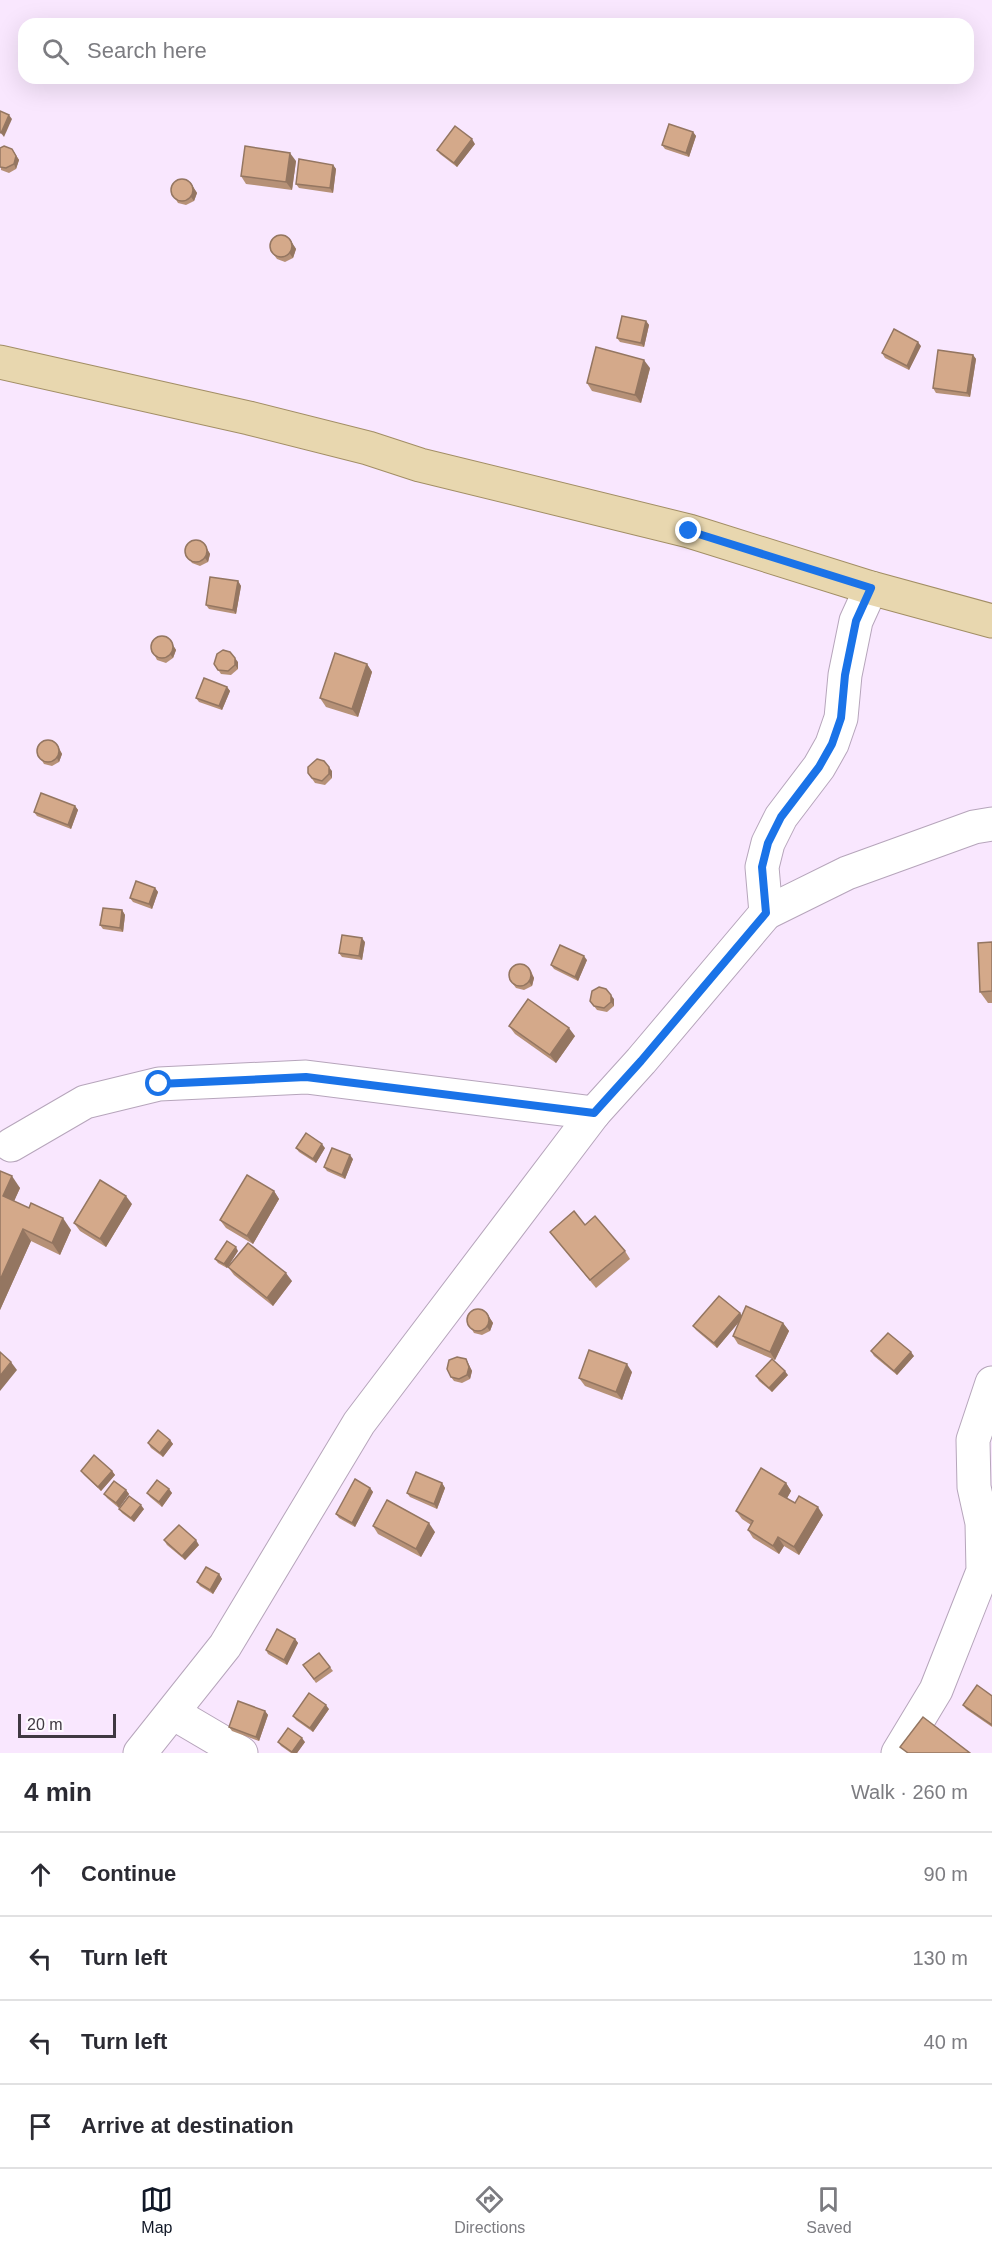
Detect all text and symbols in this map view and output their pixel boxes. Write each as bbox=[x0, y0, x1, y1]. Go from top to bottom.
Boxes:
search box bbox=[18, 18, 974, 84]
icon: search bbox=[39, 35, 72, 68]
text: Search here bbox=[87, 38, 207, 63]
route end bbox=[675, 517, 701, 543]
route start bbox=[145, 1070, 171, 1096]
scale bar bbox=[18, 1711, 116, 1738]
text: 20 m bbox=[27, 1716, 63, 1733]
text: 4 min bbox=[24, 1777, 92, 1807]
text: Walk · 260 m bbox=[851, 1781, 968, 1803]
icon: ahead bbox=[24, 1858, 57, 1891]
text: Continue bbox=[81, 1861, 176, 1886]
text: 90 m bbox=[924, 1863, 968, 1885]
icon: left bbox=[24, 1942, 57, 1975]
text: Turn left bbox=[81, 1945, 167, 1970]
text: 130 m bbox=[912, 1947, 968, 1969]
icon: left bbox=[24, 2026, 57, 2059]
text: Turn left bbox=[81, 2029, 167, 2054]
text: 40 m bbox=[924, 2031, 968, 2053]
icon: arrive bbox=[24, 2110, 57, 2143]
text: Arrive at destination bbox=[81, 2113, 294, 2138]
tab: Map bbox=[140, 2183, 173, 2237]
tab: Directions bbox=[454, 2183, 525, 2237]
tab: Saved bbox=[806, 2183, 852, 2237]

